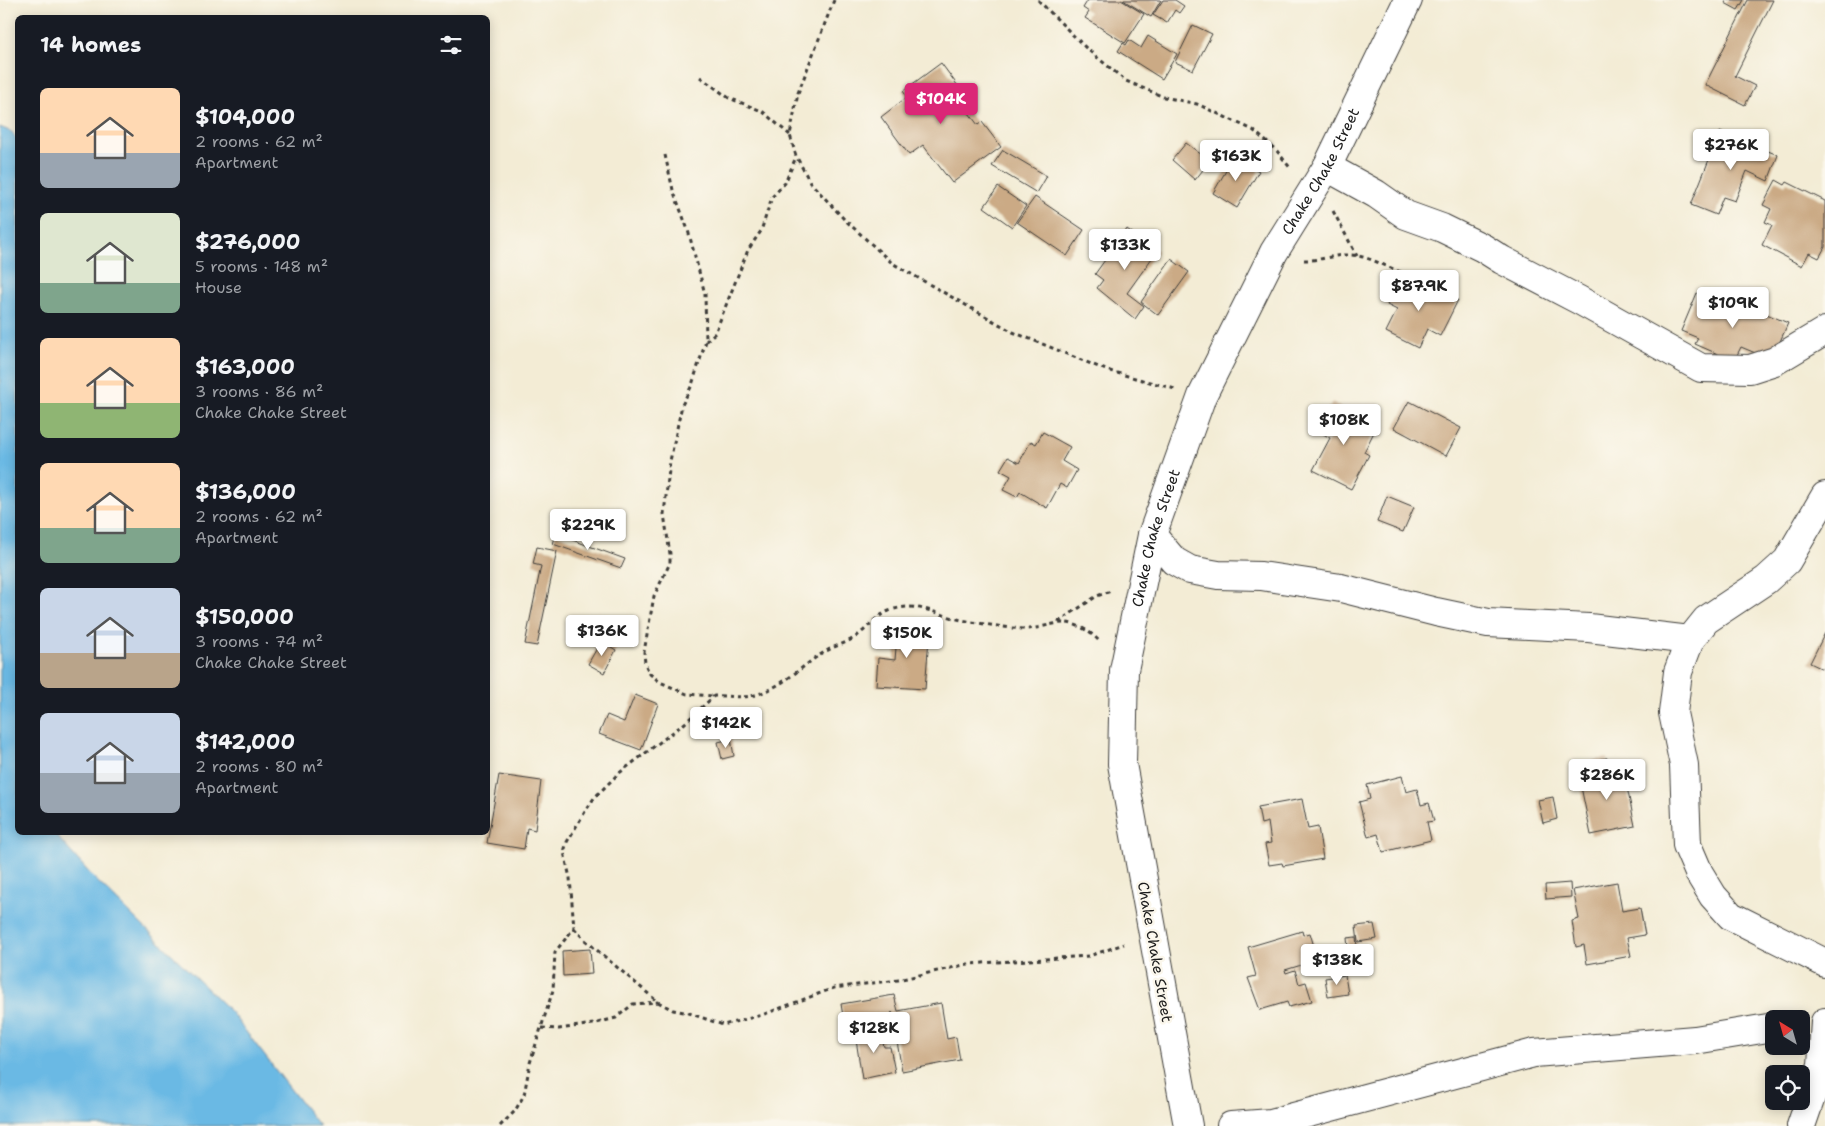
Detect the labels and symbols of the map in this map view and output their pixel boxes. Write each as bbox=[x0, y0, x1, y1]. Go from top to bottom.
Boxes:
pin: $104K bbox=[906, 82, 976, 125]
street label: Chake Chake Street bbox=[1277, 105, 1364, 239]
pin: $276K bbox=[1696, 128, 1766, 171]
pin: $163K bbox=[1201, 140, 1271, 182]
pin: $133K bbox=[1090, 228, 1160, 271]
pin: $87.9K bbox=[1378, 270, 1460, 312]
pin: $109K bbox=[1698, 286, 1768, 329]
pin: $108K bbox=[1309, 404, 1379, 446]
street label: Chake Chake Street bbox=[1127, 466, 1185, 609]
pin: $229K bbox=[553, 508, 623, 551]
pin: $136K bbox=[567, 614, 637, 657]
pin: $150K bbox=[872, 616, 942, 659]
pin: $142K bbox=[691, 706, 761, 749]
pin: $286K bbox=[1572, 758, 1642, 801]
street label: Chake Chake Street bbox=[1133, 880, 1177, 1024]
pin: $138K bbox=[1302, 944, 1372, 986]
north arrow bbox=[1765, 1010, 1810, 1055]
pin: $128K bbox=[839, 1012, 909, 1054]

